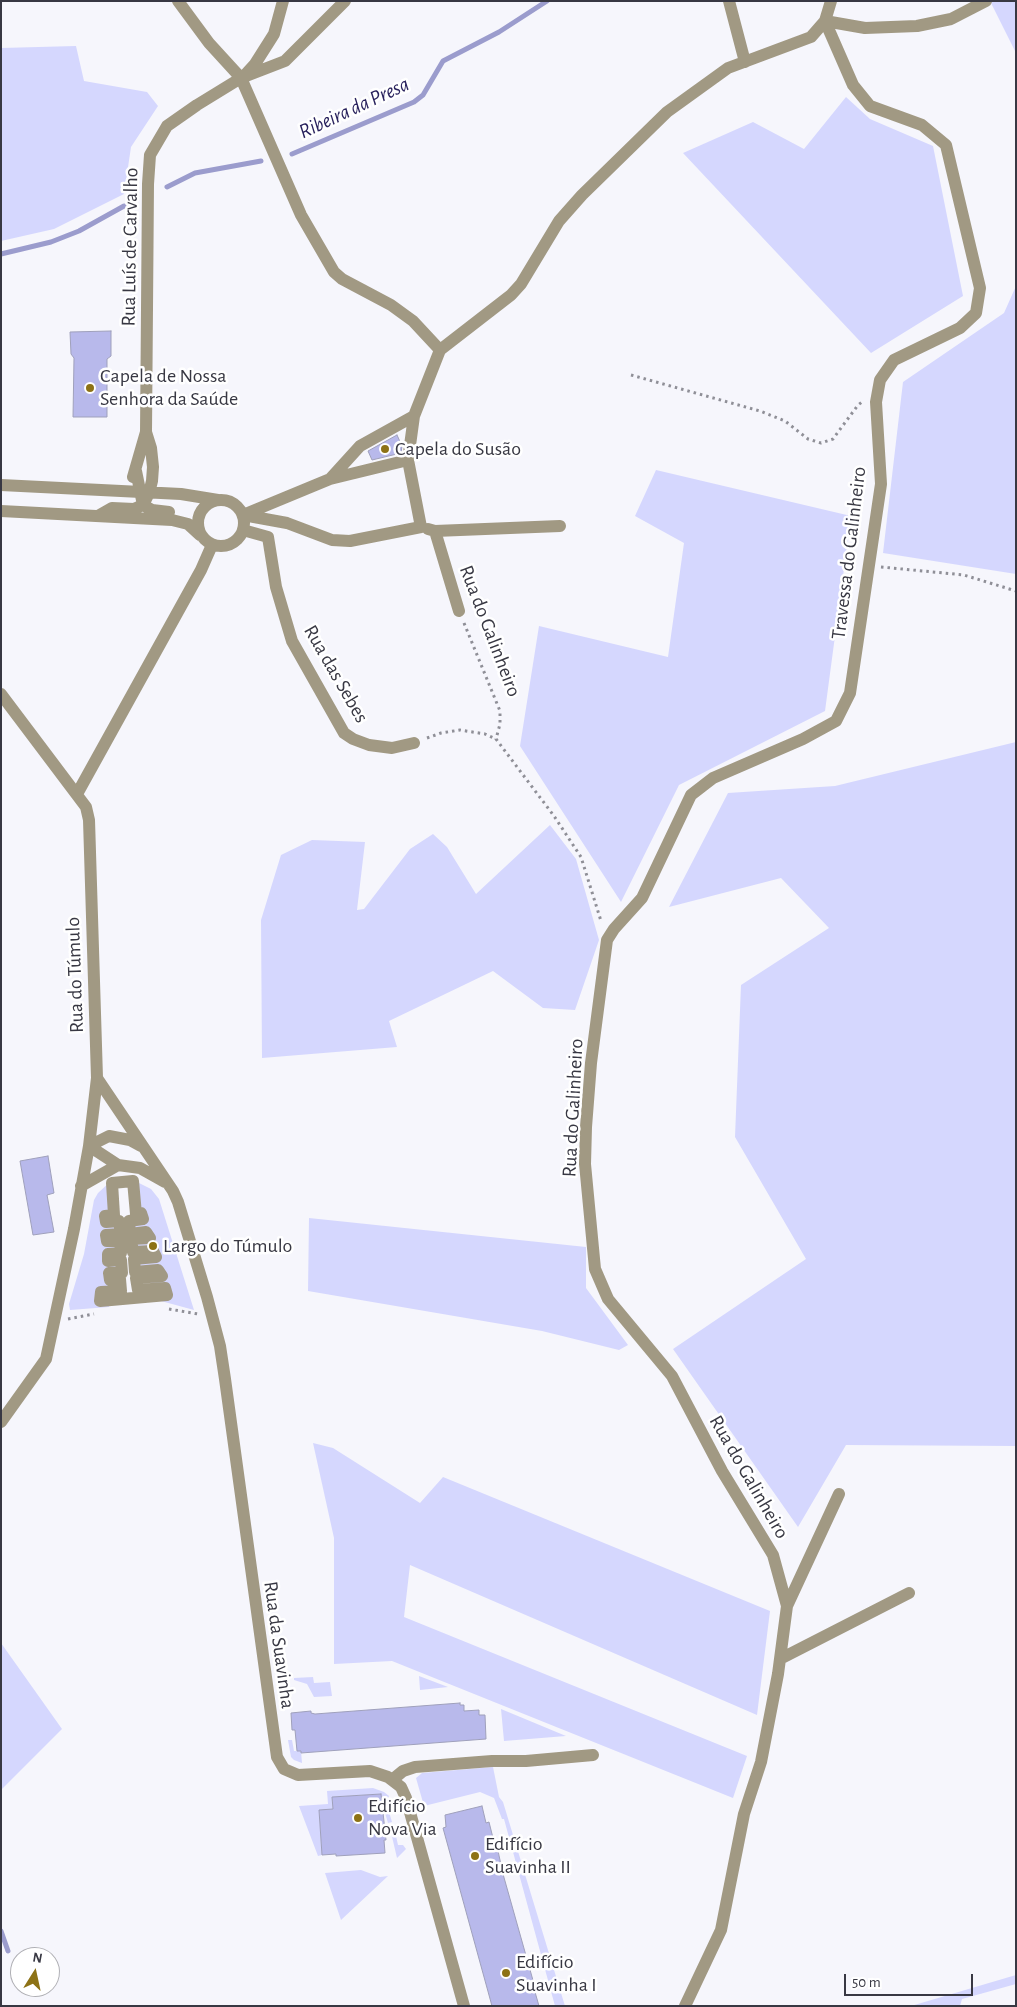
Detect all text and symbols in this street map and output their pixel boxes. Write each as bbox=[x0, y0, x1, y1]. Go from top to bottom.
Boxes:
water label: Ribeira da Presa bbox=[295, 71, 413, 145]
street label: Rua Luís de Carvalho bbox=[117, 167, 143, 327]
place label: Capela de Nossa Senhora da Saúde bbox=[100, 364, 238, 411]
marker: Capela de Nossa Senhora da Saúde bbox=[84, 382, 96, 394]
place label: Capela do Susão bbox=[395, 437, 521, 461]
marker: Capela do Susão bbox=[379, 443, 391, 455]
street label: Travessa do Galinheiro bbox=[826, 465, 872, 641]
street label: Rua do Galinheiro bbox=[454, 562, 526, 700]
street label: Rua das Sebes bbox=[298, 621, 374, 727]
street label: Rua do Túmulo bbox=[61, 917, 89, 1033]
street label: Rua do Galinheiro bbox=[557, 1038, 589, 1178]
place label: Largo do Túmulo bbox=[163, 1234, 292, 1258]
marker: Largo do Túmulo bbox=[147, 1240, 159, 1252]
street label: Rua do Galinheiro bbox=[704, 1411, 794, 1543]
street label: Rua da Suavinha bbox=[258, 1580, 300, 1710]
place label: Edifício Nova Via bbox=[368, 1794, 437, 1841]
marker: Edifício Nova Via bbox=[352, 1812, 364, 1824]
place label: Edifício Suavinha II bbox=[485, 1832, 571, 1879]
marker: Edifício Suavinha II bbox=[469, 1850, 481, 1862]
north arrow bbox=[10, 1947, 60, 1997]
text: N bbox=[31, 1950, 43, 1966]
place label: Edifício Suavinha I bbox=[516, 1950, 597, 1997]
scale bar bbox=[847, 1964, 976, 1996]
marker: Edifício Suavinha I bbox=[500, 1967, 512, 1979]
text: 50 m bbox=[852, 1975, 881, 1990]

